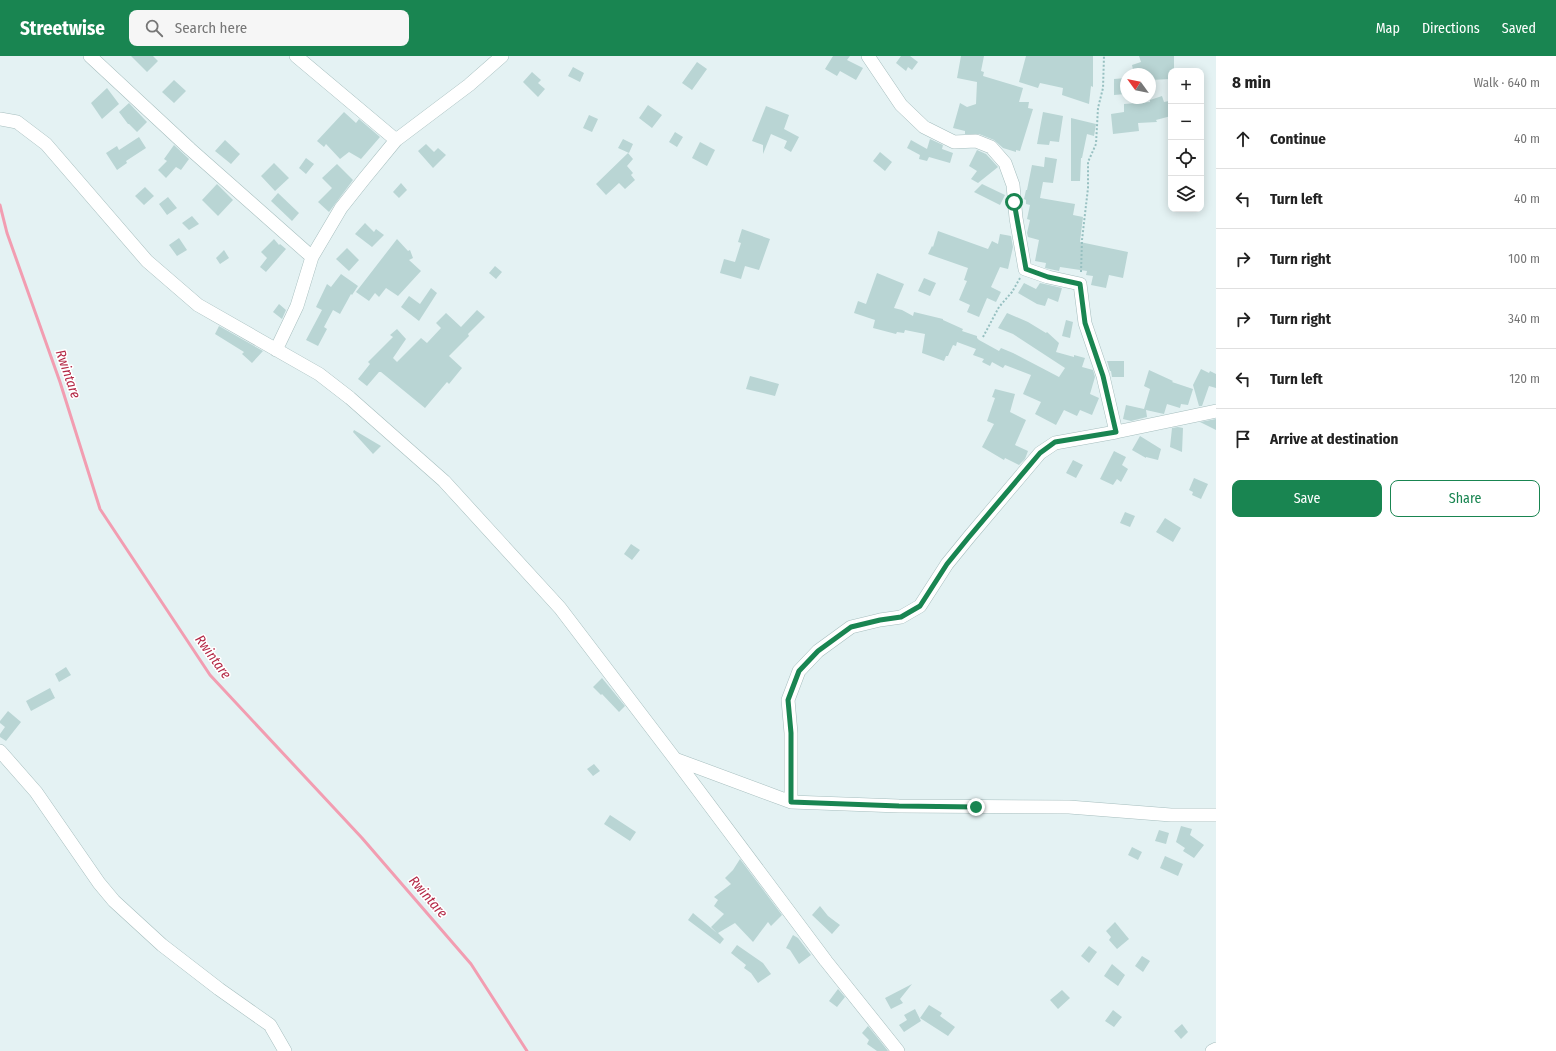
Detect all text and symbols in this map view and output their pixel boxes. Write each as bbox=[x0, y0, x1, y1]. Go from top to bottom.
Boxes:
search box bbox=[129, 10, 409, 46]
text: Streetwise bbox=[20, 17, 105, 40]
icon: search bbox=[143, 17, 165, 39]
text: Search here bbox=[175, 19, 247, 37]
text: Map bbox=[1376, 20, 1400, 37]
text: Directions bbox=[1422, 20, 1480, 37]
text: Saved bbox=[1502, 20, 1536, 37]
north arrow bbox=[1120, 68, 1156, 104]
map controls bbox=[1168, 68, 1204, 212]
button: + bbox=[1168, 68, 1204, 104]
text: 8 min bbox=[1232, 72, 1271, 93]
text: Walk · 640 m bbox=[1473, 75, 1540, 90]
button: − bbox=[1168, 104, 1204, 140]
icon: ahead bbox=[1232, 128, 1254, 150]
text: Continue bbox=[1270, 130, 1326, 148]
text: 40 m bbox=[1514, 131, 1540, 146]
button: locate bbox=[1168, 140, 1204, 176]
button: layers bbox=[1168, 176, 1204, 212]
icon: left bbox=[1232, 188, 1254, 210]
text: Turn left bbox=[1270, 190, 1323, 208]
text: 40 m bbox=[1514, 191, 1540, 206]
route start bbox=[1005, 193, 1023, 211]
icon: right bbox=[1232, 248, 1254, 270]
text: Turn right bbox=[1270, 250, 1331, 268]
text: 100 m bbox=[1508, 251, 1540, 266]
icon: right bbox=[1232, 308, 1254, 330]
text: Turn right bbox=[1270, 310, 1331, 328]
text: 340 m bbox=[1508, 311, 1540, 326]
water label: Rwintare bbox=[52, 348, 84, 401]
icon: left bbox=[1232, 368, 1254, 390]
text: Turn left bbox=[1270, 370, 1323, 388]
text: 120 m bbox=[1509, 371, 1540, 386]
icon: arrive bbox=[1232, 428, 1254, 450]
text: Arrive at destination bbox=[1270, 430, 1398, 448]
button: Save bbox=[1232, 480, 1382, 517]
button: Share bbox=[1390, 480, 1540, 517]
water label: Rwintare bbox=[191, 632, 235, 683]
route end bbox=[967, 798, 985, 816]
water label: Rwintare bbox=[405, 872, 451, 922]

